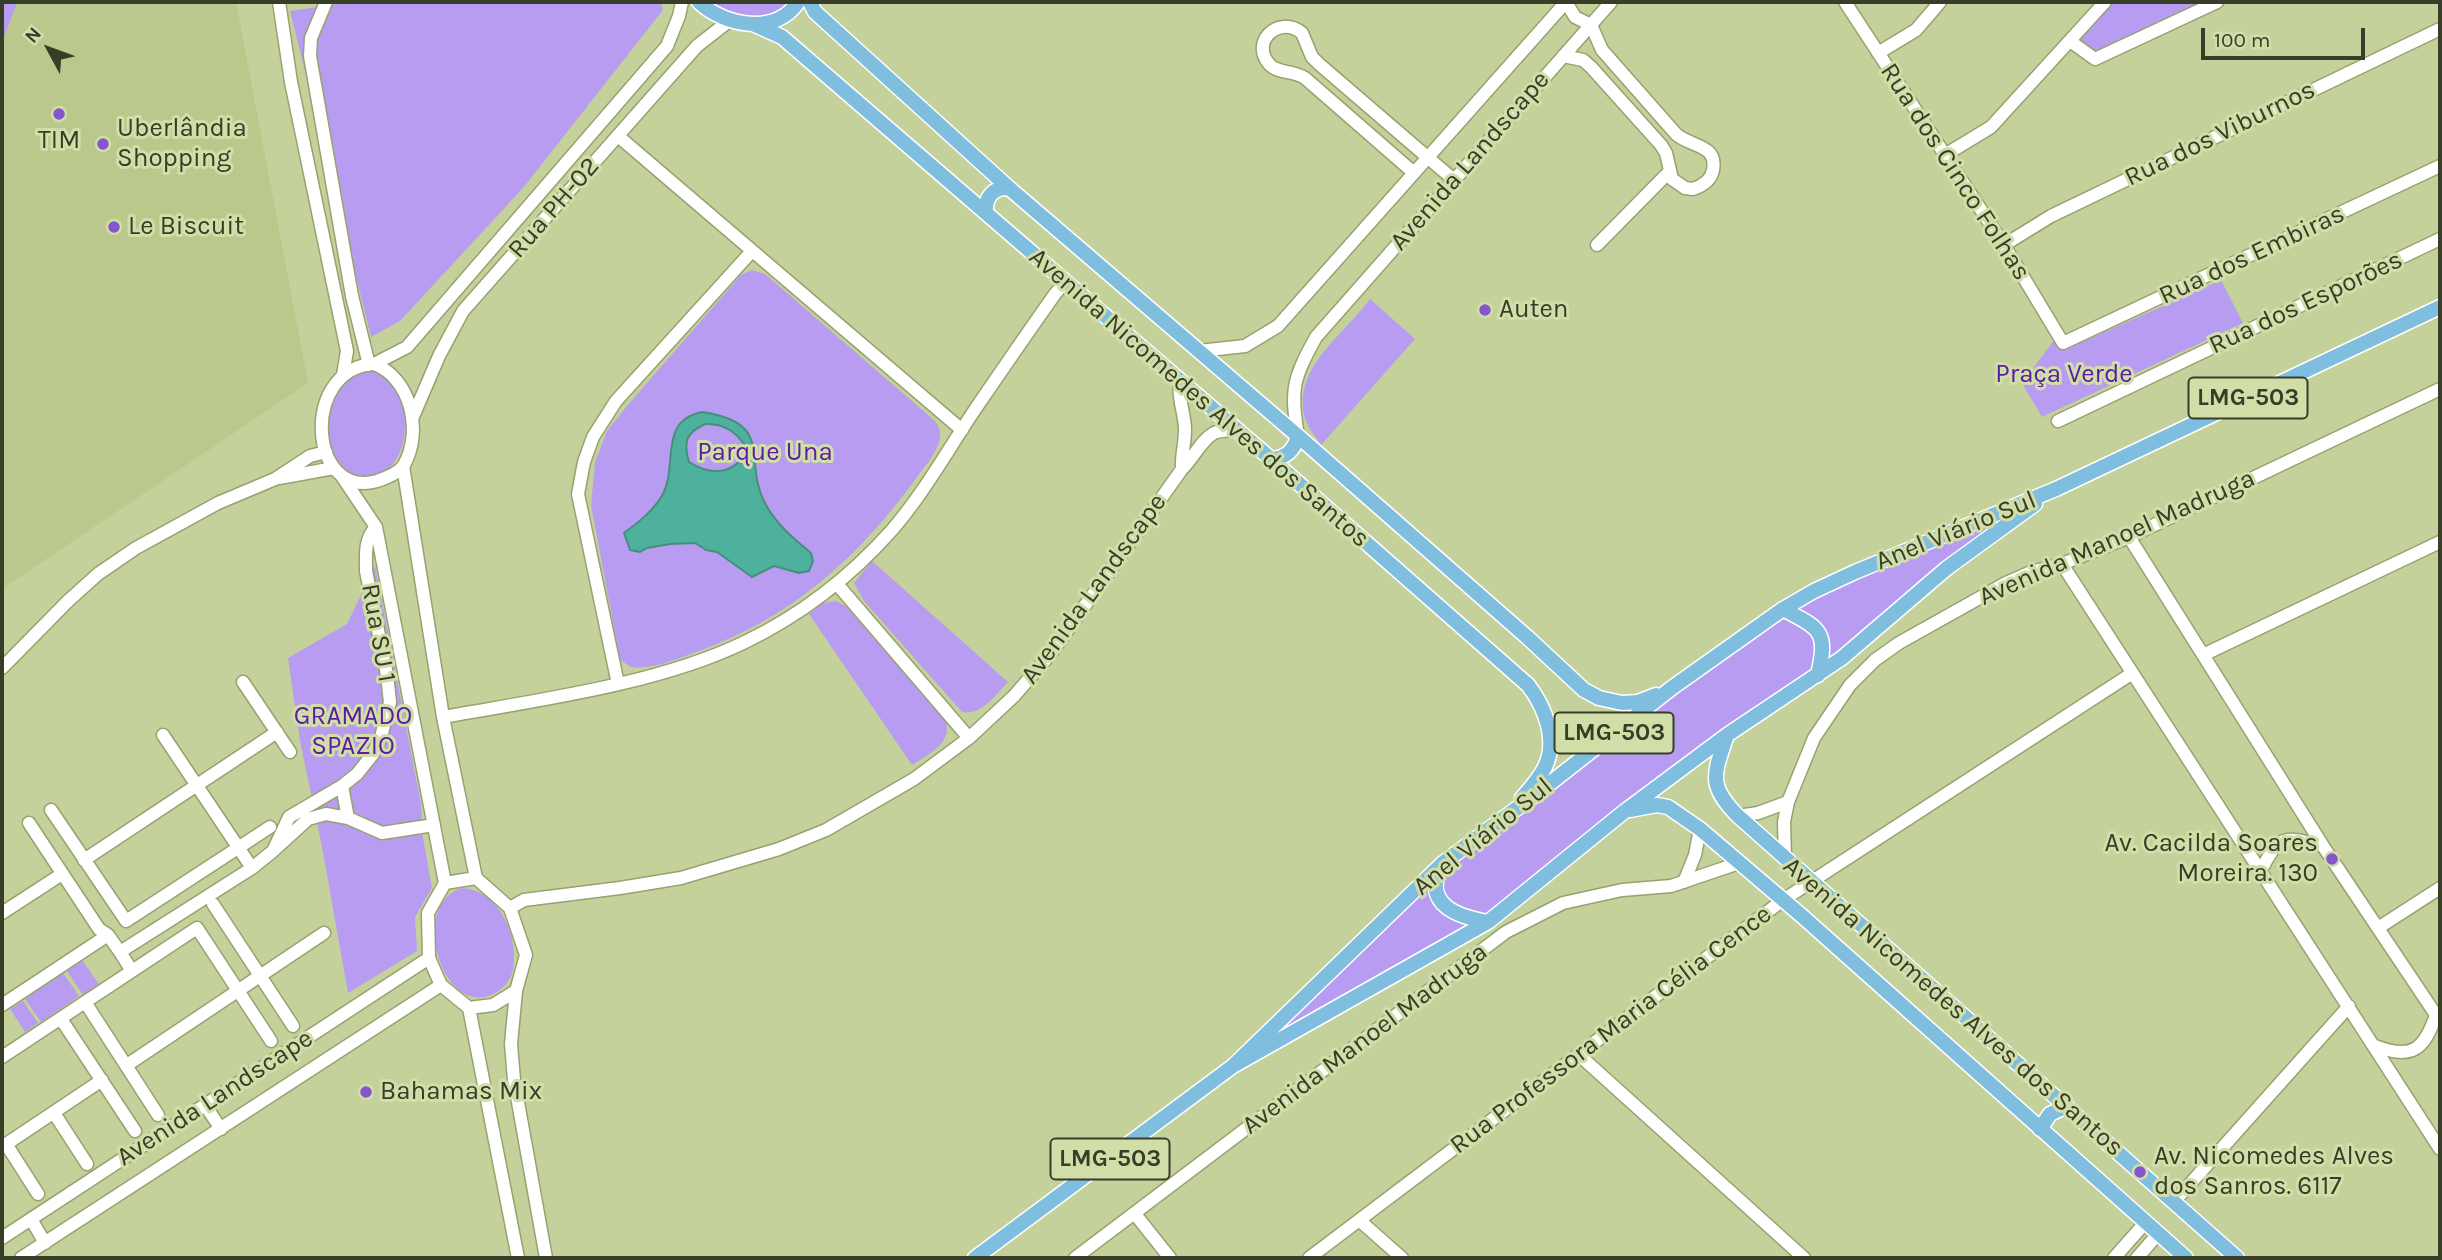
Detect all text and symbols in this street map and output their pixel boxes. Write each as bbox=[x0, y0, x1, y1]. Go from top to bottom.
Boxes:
north arrow bbox=[14, 14, 84, 84]
scale bar bbox=[2204, 14, 2368, 58]
text: N bbox=[20, 23, 46, 48]
text: 100 m bbox=[2214, 28, 2271, 52]
street label: Rua dos Cinco Folhas bbox=[1873, 57, 2037, 287]
street label: Avenida Landscape bbox=[1384, 65, 1556, 257]
street label: Rua dos Viburnos bbox=[2120, 74, 2320, 194]
marker: TIM bbox=[51, 106, 67, 122]
place label: Uberlândia Shopping bbox=[117, 113, 247, 174]
place label: TIM bbox=[38, 125, 80, 157]
marker: Uberlândia Shopping bbox=[95, 136, 111, 152]
street label: Rua PH-02 bbox=[502, 151, 606, 265]
street label: Rua dos Embiras bbox=[2154, 198, 2350, 312]
place label: Le Biscuit bbox=[128, 211, 244, 243]
marker: Le Biscuit bbox=[106, 219, 122, 235]
street label: Avenida Nicomedes Alves dos Santos bbox=[1022, 242, 1376, 554]
street label: Rua dos Esporões bbox=[2204, 245, 2408, 361]
place label: Auten bbox=[1499, 294, 1568, 326]
marker: Auten bbox=[1477, 302, 1493, 318]
park label: Praça Verde bbox=[1995, 359, 2133, 391]
road number: LMG-503 bbox=[2188, 377, 2308, 418]
park label: Parque Una bbox=[697, 437, 833, 469]
street label: Avenida Manoel Madruga bbox=[1974, 463, 2260, 613]
street label: Anel Viário Sul bbox=[1871, 485, 2041, 577]
street label: Avenida Landscape bbox=[1014, 488, 1174, 690]
street label: Rua SU 1 bbox=[354, 581, 402, 685]
park label: GRAMADO SPAZIO bbox=[294, 701, 412, 762]
road number: LMG-503 bbox=[1554, 712, 1674, 754]
street label: Anel Viário Sul bbox=[1407, 771, 1559, 903]
place label: Av. Cacilda Soares Moreira. 130 bbox=[2105, 828, 2318, 890]
street label: Avenida Nicomedes Alves dos Santos bbox=[1776, 851, 2130, 1163]
marker: Av. Cacilda Soares Moreira. 130 bbox=[2324, 851, 2340, 867]
street label: Rua Professora Maria Célia Cence bbox=[1444, 899, 1778, 1161]
street label: Avenida Manoel Madruga bbox=[1236, 937, 1494, 1141]
street label: Avenida Landscape bbox=[111, 1023, 319, 1173]
place label: Bahamas Mix bbox=[380, 1076, 542, 1108]
marker: Bahamas Mix bbox=[358, 1084, 374, 1100]
road number: LMG-503 bbox=[1050, 1139, 1170, 1180]
place label: Av. Nicomedes Alves dos Sanros. 6117 bbox=[2154, 1141, 2394, 1202]
marker: Av. Nicomedes Alves dos Sanros. 6117 bbox=[2132, 1164, 2148, 1180]

